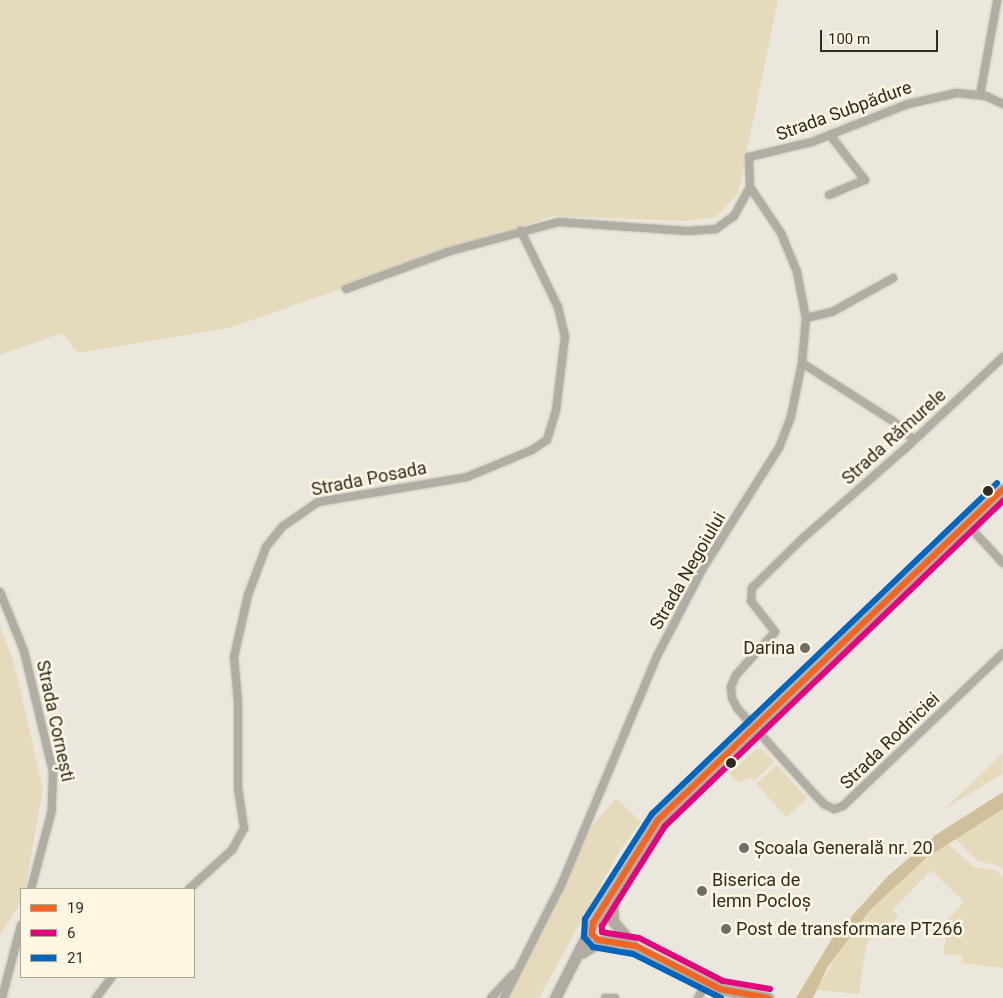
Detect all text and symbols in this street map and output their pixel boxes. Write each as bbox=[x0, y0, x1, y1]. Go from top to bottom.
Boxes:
scale bar bbox=[823, 20, 940, 52]
text: 100 m bbox=[828, 30, 870, 48]
street label: Strada Subpădure bbox=[773, 76, 915, 146]
street label: Strada Rămurele bbox=[838, 385, 950, 489]
street label: Strada Posada bbox=[309, 457, 429, 501]
unlabelled marker bbox=[983, 486, 993, 496]
street label: Strada Negoiului bbox=[646, 508, 730, 634]
place label: Darina bbox=[743, 637, 795, 659]
marker: Darina bbox=[799, 642, 811, 654]
street label: Strada Cornești bbox=[32, 658, 78, 784]
street label: Strada Rodniciei bbox=[836, 688, 944, 794]
unlabelled marker bbox=[726, 758, 736, 768]
place label: Școala Generală nr. 20 bbox=[754, 837, 933, 859]
marker: Școala Generală nr. 20 bbox=[738, 842, 750, 854]
place label: Biserica de lemn Pocloș bbox=[712, 870, 811, 912]
marker: Biserica de lemn Pocloș bbox=[696, 885, 708, 897]
legend bbox=[20, 888, 195, 978]
text: 19 bbox=[67, 899, 84, 917]
place label: Post de transformare PT266 bbox=[736, 918, 963, 940]
marker: Post de transformare PT266 bbox=[720, 923, 732, 935]
text: 6 bbox=[67, 924, 75, 942]
text: 21 bbox=[67, 949, 84, 967]

